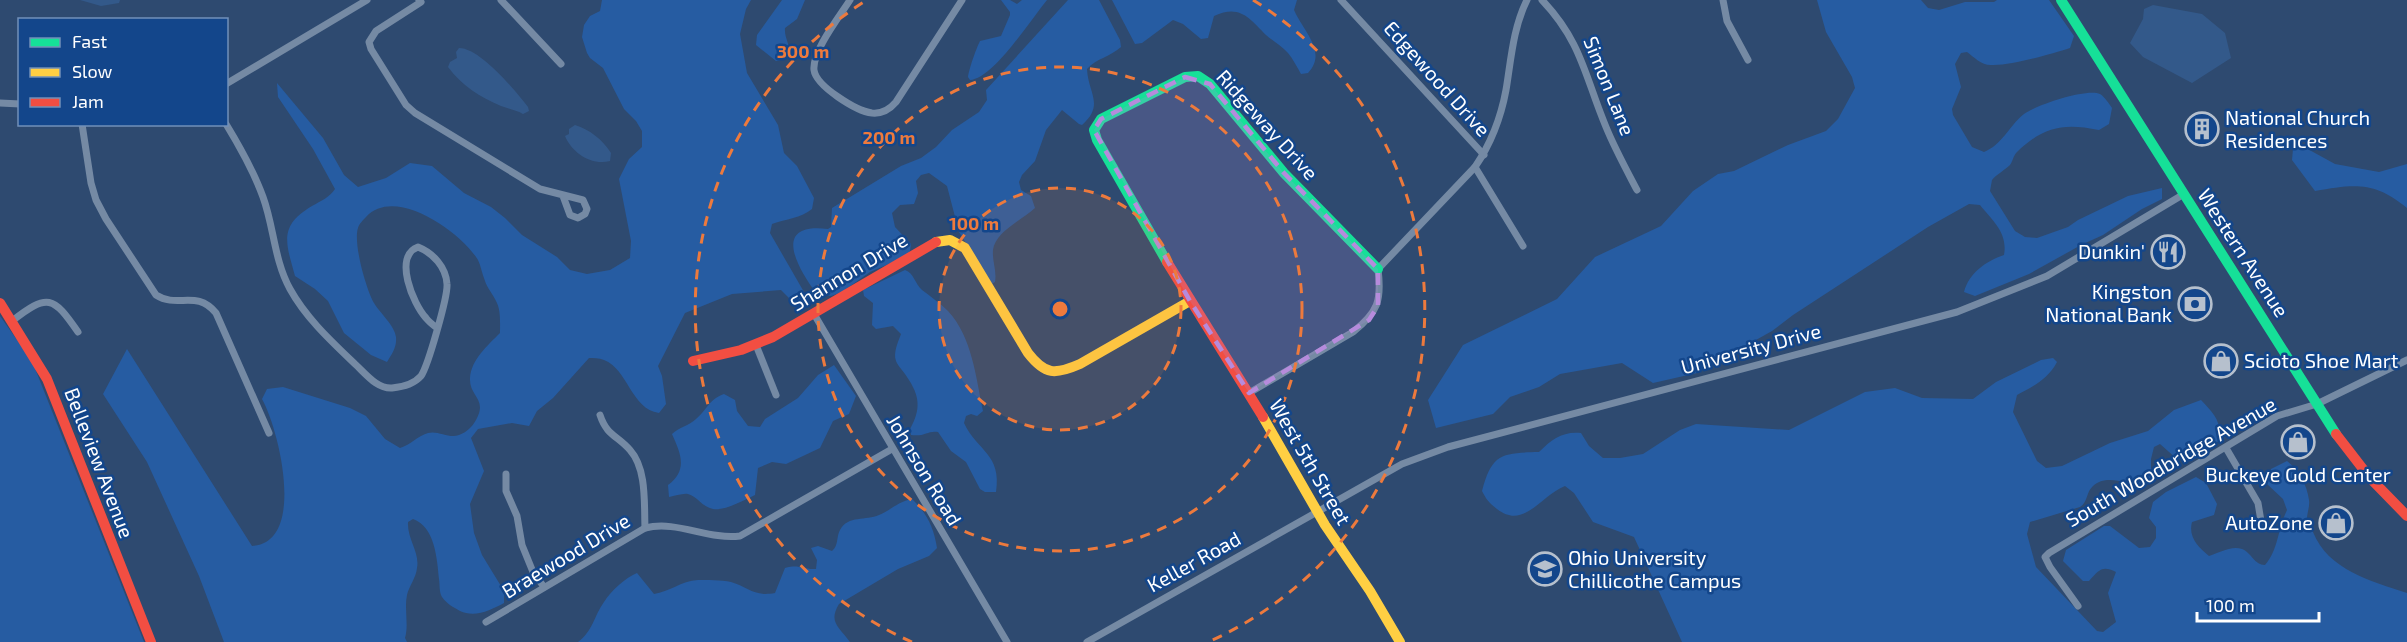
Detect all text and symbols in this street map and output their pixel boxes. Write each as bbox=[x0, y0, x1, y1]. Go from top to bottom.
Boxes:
street label: Edgewood Drive bbox=[1380, 16, 1496, 141]
legend bbox=[18, 18, 228, 126]
text: Fast bbox=[72, 30, 107, 52]
street label: Simon Lane bbox=[1579, 33, 1641, 139]
text: 300 m bbox=[777, 40, 829, 62]
text: Slow bbox=[72, 60, 113, 82]
street label: Ridgeway Drive bbox=[1212, 64, 1324, 184]
text: Jam bbox=[72, 90, 104, 112]
place label: National Church Residences bbox=[2225, 105, 2370, 152]
building icon: National Church Residences bbox=[2184, 111, 2220, 147]
text: 200 m bbox=[863, 126, 915, 148]
street label: Western Avenue bbox=[2193, 184, 2294, 321]
text: 100 m bbox=[949, 212, 999, 234]
street label: Shannon Drive bbox=[786, 227, 911, 315]
restaurant icon: Dunkin' bbox=[2150, 234, 2186, 270]
place label: Dunkin' bbox=[2078, 239, 2145, 263]
place label: Kingston National Bank bbox=[2045, 279, 2172, 326]
bank icon: Kingston National Bank bbox=[2177, 286, 2213, 322]
centre of rings bbox=[1050, 299, 1070, 319]
street label: University Drive bbox=[1678, 318, 1823, 378]
shop icon: Scioto Shoe Mart bbox=[2203, 343, 2239, 379]
place label: Scioto Shoe Mart bbox=[2244, 348, 2399, 372]
street label: Belleview Avenue bbox=[60, 384, 140, 541]
street label: South Woodbridge Avenue bbox=[2061, 391, 2280, 531]
street label: West 5th Street bbox=[1265, 394, 1357, 529]
street label: Johnson Road bbox=[882, 410, 967, 529]
shop icon: Buckeye Gold Center bbox=[2280, 424, 2316, 460]
place label: Buckeye Gold Center bbox=[2205, 462, 2391, 486]
shop icon: AutoZone bbox=[2318, 505, 2354, 541]
street label: Braewood Drive bbox=[497, 508, 634, 603]
place label: AutoZone bbox=[2225, 510, 2313, 534]
street label: Keller Road bbox=[1143, 526, 1244, 597]
place label: Ohio University Chillicothe Campus bbox=[1568, 545, 1741, 592]
school or university icon: Ohio University Chillicothe Campus bbox=[1527, 551, 1563, 587]
scale bar bbox=[2197, 585, 2318, 623]
text: 100 m bbox=[2206, 594, 2255, 616]

